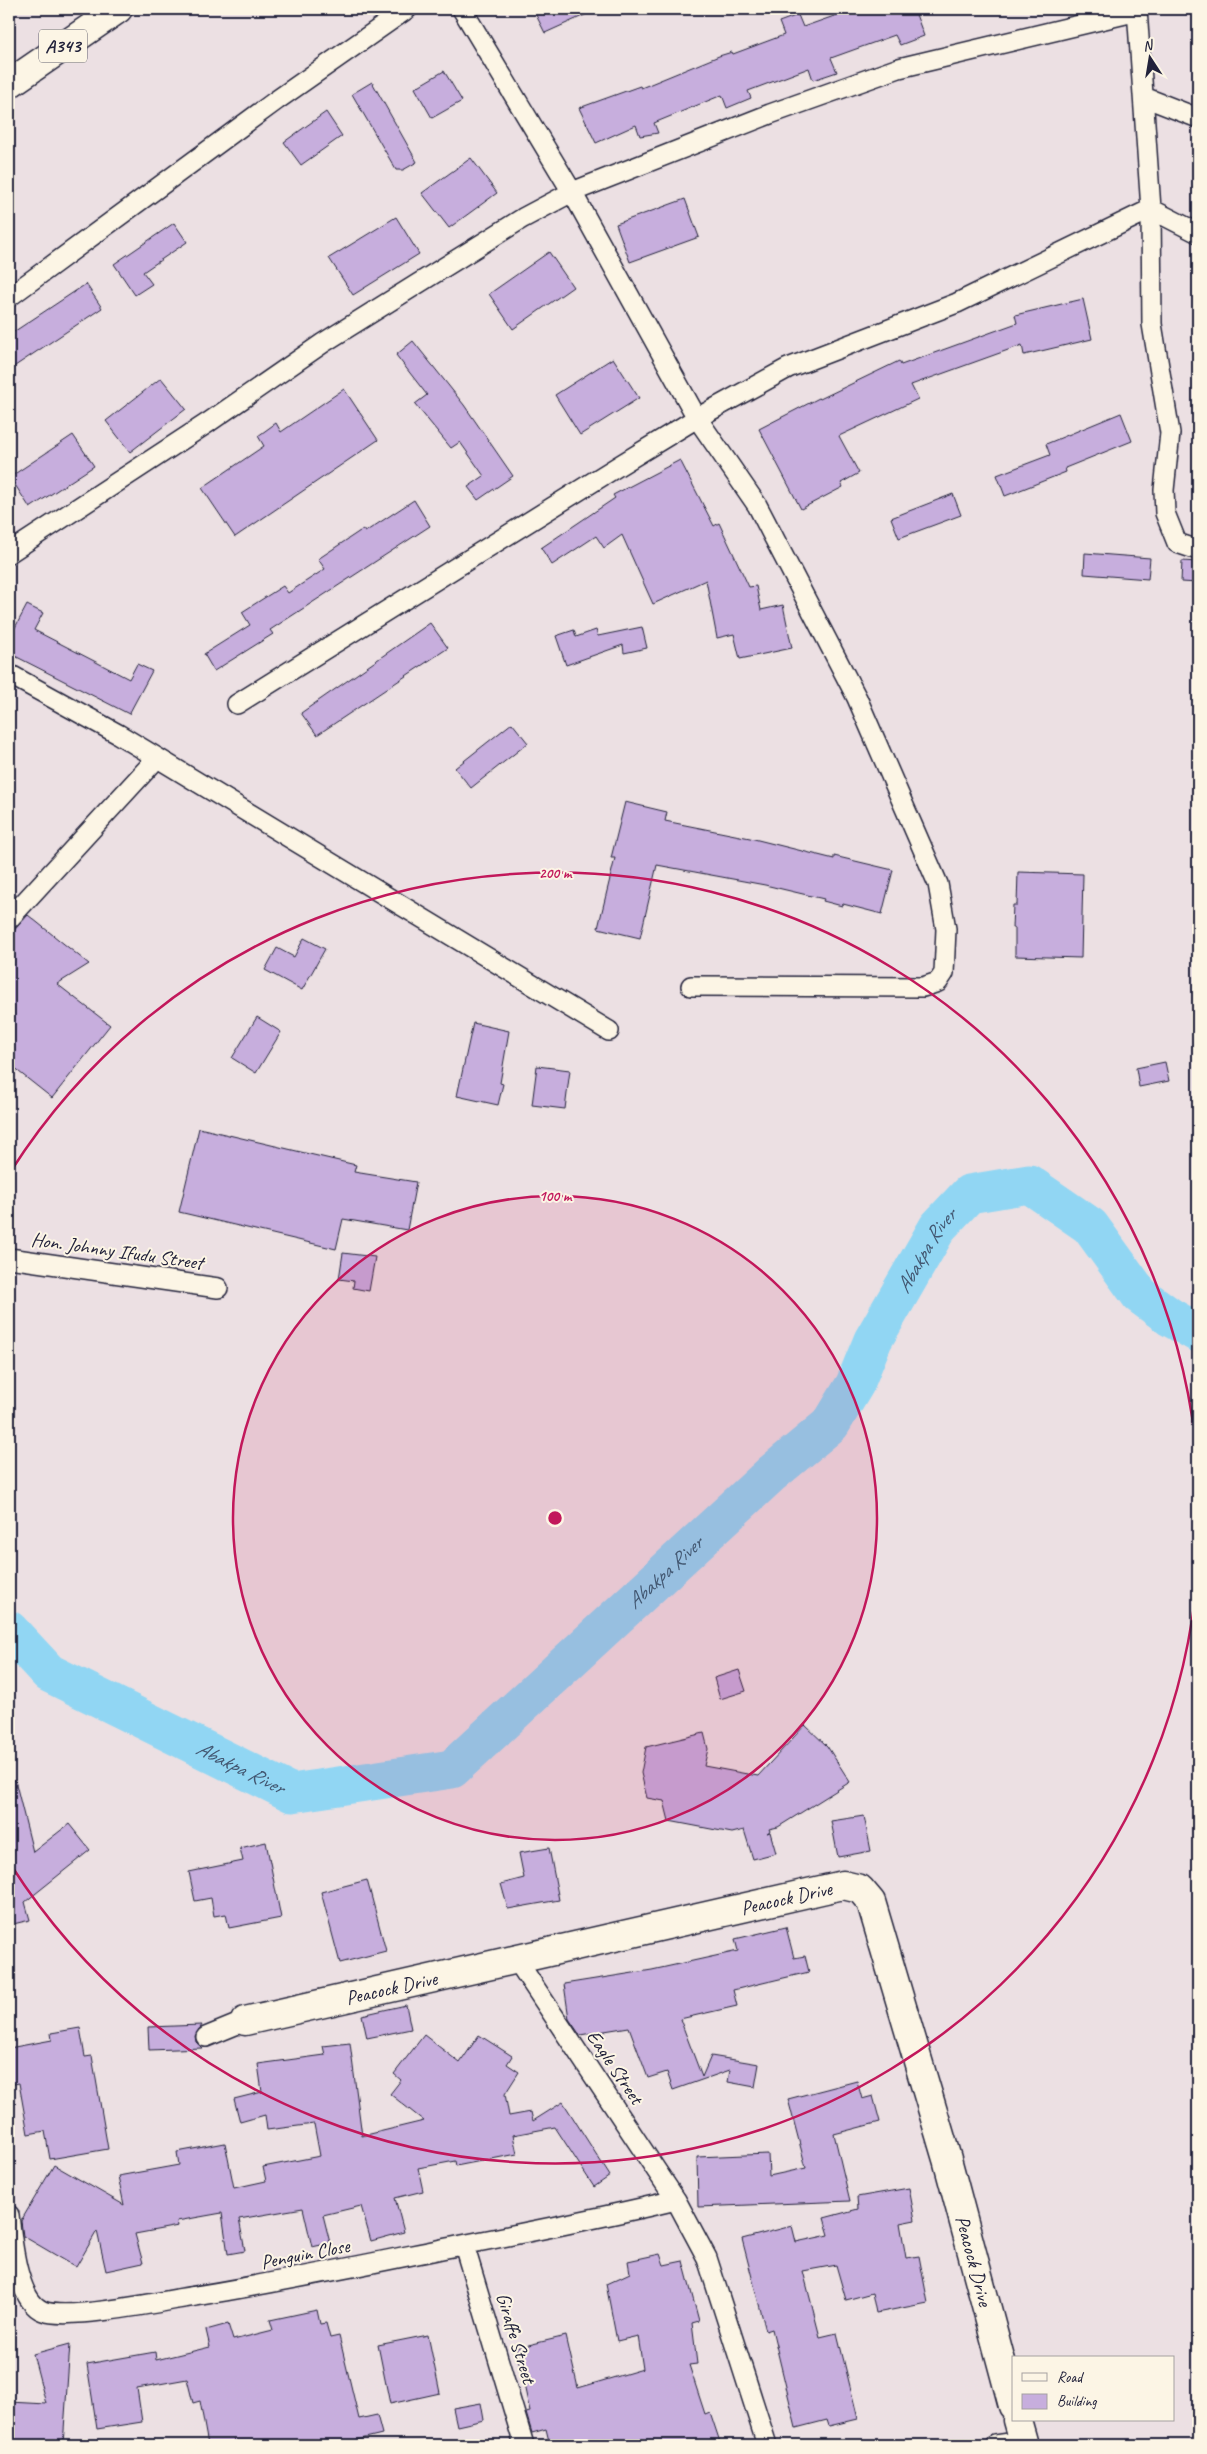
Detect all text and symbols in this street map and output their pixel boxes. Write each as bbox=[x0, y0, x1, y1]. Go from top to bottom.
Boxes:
road number: A343 bbox=[39, 29, 87, 62]
north arrow bbox=[1124, 32, 1174, 82]
text: N bbox=[1141, 36, 1156, 55]
text: 200 m bbox=[539, 864, 573, 883]
text: 100 m bbox=[539, 1187, 573, 1206]
water label: Abakpa River bbox=[890, 1201, 964, 1298]
street label: Hon. Johnny Ifudu Street bbox=[30, 1227, 208, 1276]
centre of rings bbox=[546, 1509, 564, 1527]
water label: Abakpa River bbox=[621, 1529, 711, 1614]
water label: Abakpa River bbox=[192, 1735, 291, 1802]
street label: Peacock Drive bbox=[738, 1875, 836, 1920]
street label: Peacock Drive bbox=[343, 1965, 441, 2010]
street label: Eagle Street bbox=[581, 2025, 650, 2111]
street label: Peacock Drive bbox=[950, 2213, 999, 2310]
street label: Penguin Close bbox=[259, 2233, 353, 2275]
street label: Giraffe Street bbox=[490, 2290, 542, 2389]
legend bbox=[1012, 2356, 1174, 2422]
text: Road bbox=[1057, 2368, 1084, 2387]
text: Building bbox=[1057, 2392, 1097, 2411]

